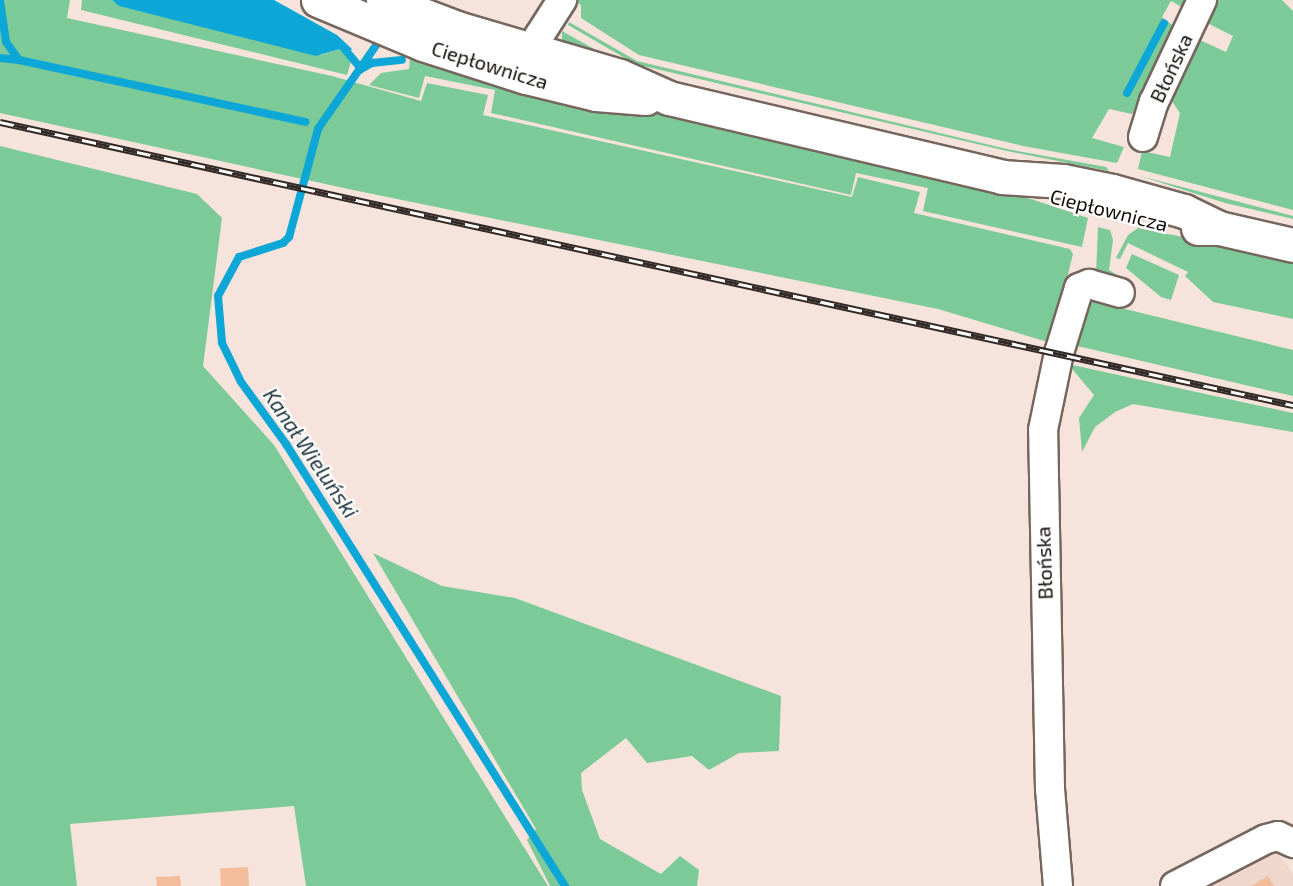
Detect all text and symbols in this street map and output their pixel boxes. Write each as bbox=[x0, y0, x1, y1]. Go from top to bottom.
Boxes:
street label: Błońska bbox=[1145, 30, 1197, 106]
street label: Ciepłownicza bbox=[429, 36, 551, 94]
street label: Ciepłownicza bbox=[1048, 184, 1170, 236]
water label: Kanał Wieluński bbox=[258, 383, 364, 523]
street label: Błońska bbox=[1031, 526, 1057, 600]

